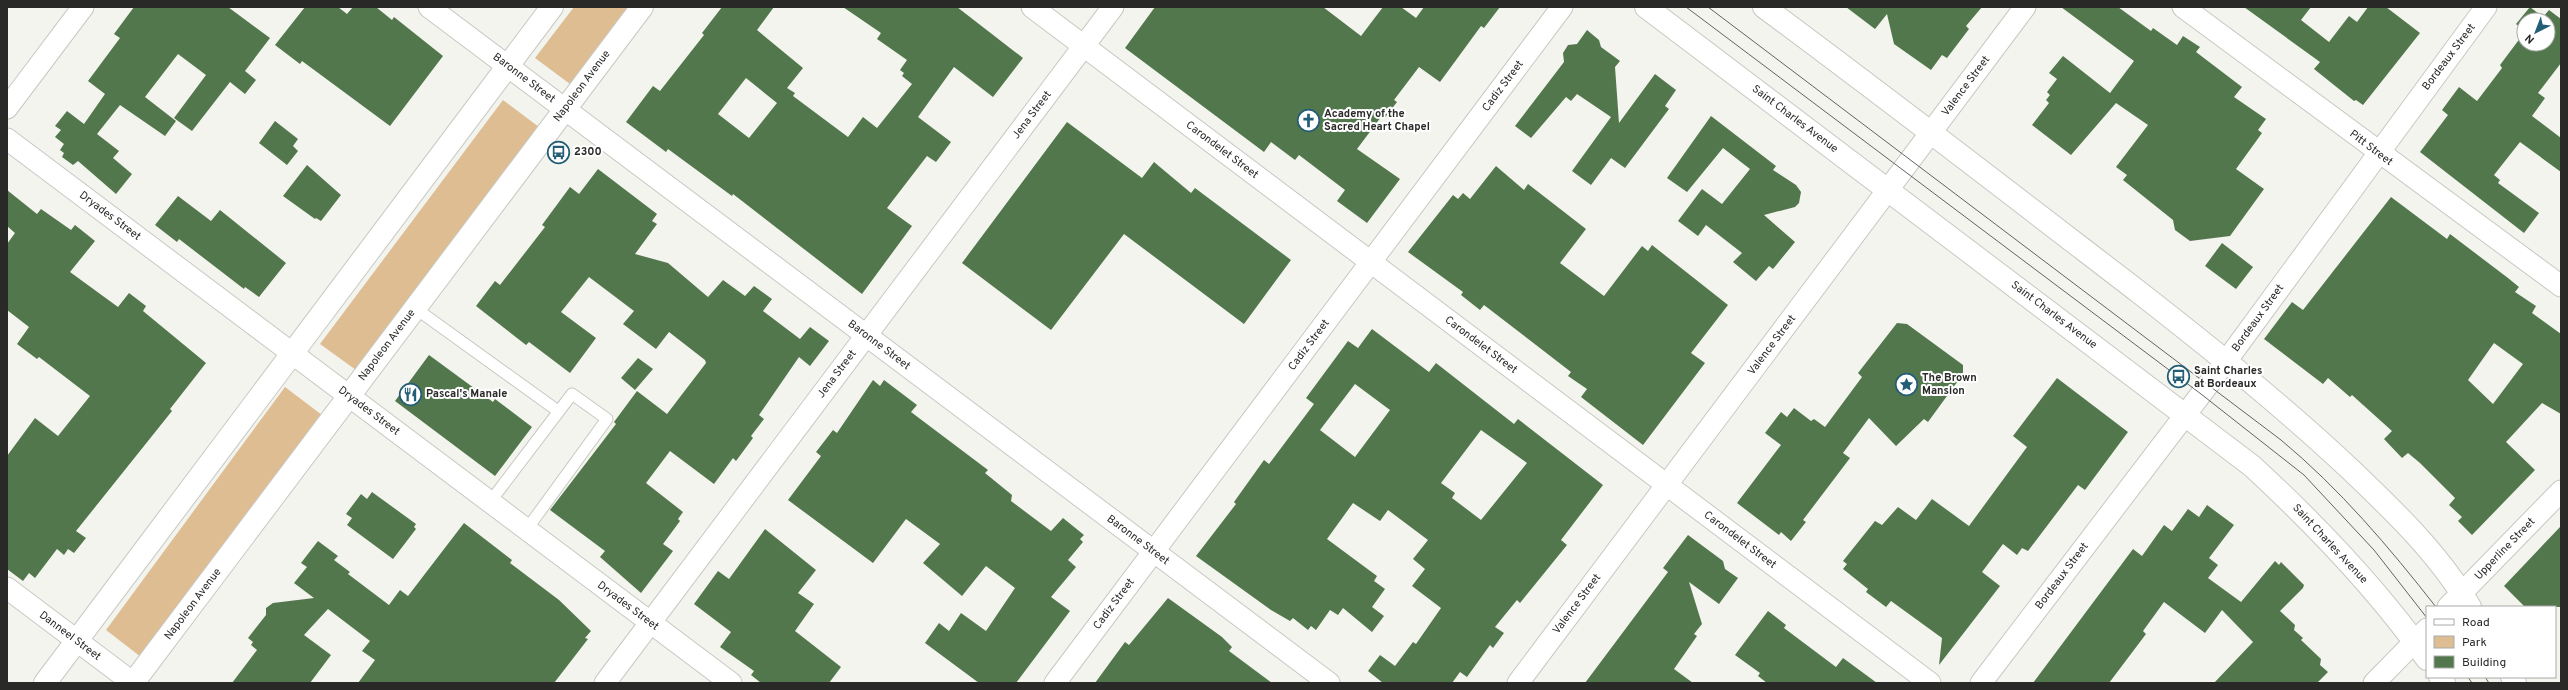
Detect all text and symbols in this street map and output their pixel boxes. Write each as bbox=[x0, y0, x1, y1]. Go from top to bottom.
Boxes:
north arrow bbox=[2516, 12, 2556, 52]
street label: Bordeaux Street bbox=[2419, 21, 2479, 93]
text: N bbox=[2522, 31, 2538, 47]
street label: Napoleon Avenue bbox=[550, 47, 614, 125]
street label: Baronne Street bbox=[490, 50, 558, 106]
street label: Valence Street bbox=[1939, 53, 1993, 119]
street label: Cadiz Street bbox=[1479, 58, 1527, 114]
street label: Saint Charles Avenue bbox=[1749, 82, 1841, 156]
street label: Jena Street bbox=[1009, 88, 1055, 142]
church icon: Academy of the Sacred Heart Chapel bbox=[1296, 107, 1322, 133]
place label: Academy of the Sacred Heart Chapel bbox=[1324, 107, 1430, 134]
street label: Carondelet Street bbox=[1183, 118, 1261, 182]
street label: Pitt Street bbox=[2347, 127, 2395, 169]
bus stop icon: 2300 bbox=[545, 139, 571, 165]
place label: 2300 bbox=[574, 145, 602, 159]
street label: Dryades Street bbox=[76, 188, 144, 244]
street label: Saint Charles Avenue bbox=[2008, 278, 2100, 352]
street label: Bordeaux Street bbox=[2229, 281, 2287, 355]
street label: Napoleon Avenue bbox=[355, 306, 419, 384]
street label: Valence Street bbox=[1745, 312, 1799, 378]
street label: Carondelet Street bbox=[1442, 313, 1520, 377]
street label: Baronne Street bbox=[845, 317, 913, 373]
street label: Cadiz Street bbox=[1285, 317, 1333, 373]
street label: Jena Street bbox=[814, 347, 860, 401]
bus stop icon: Saint Charles at Bordeaux bbox=[2165, 364, 2191, 390]
place label: Saint Charles at Bordeaux bbox=[2194, 364, 2262, 391]
place icon: The Brown Mansion bbox=[1894, 371, 1920, 397]
place label: The Brown Mansion bbox=[1922, 371, 1977, 398]
restaurant icon: Pascal's Manale bbox=[398, 381, 424, 407]
street label: Dryades Street bbox=[335, 383, 403, 439]
place label: Pascal's Manale bbox=[426, 387, 507, 401]
street label: Saint Charles Avenue bbox=[2289, 501, 2371, 587]
street label: Carondelet Street bbox=[1701, 508, 1779, 572]
street label: Baronne Street bbox=[1104, 512, 1172, 568]
street label: Upperline Street bbox=[2472, 515, 2538, 583]
street label: Bordeaux Street bbox=[2032, 540, 2092, 612]
street label: Napoleon Avenue bbox=[161, 565, 225, 643]
street label: Valence Street bbox=[1550, 571, 1604, 637]
street label: Cadiz Street bbox=[1090, 576, 1138, 632]
street label: Dryades Street bbox=[594, 578, 662, 634]
legend bbox=[2426, 606, 2556, 678]
street label: Danneel Street bbox=[36, 608, 104, 664]
text: Road bbox=[2462, 615, 2490, 631]
text: Park bbox=[2462, 635, 2487, 651]
text: Building bbox=[2462, 655, 2506, 671]

